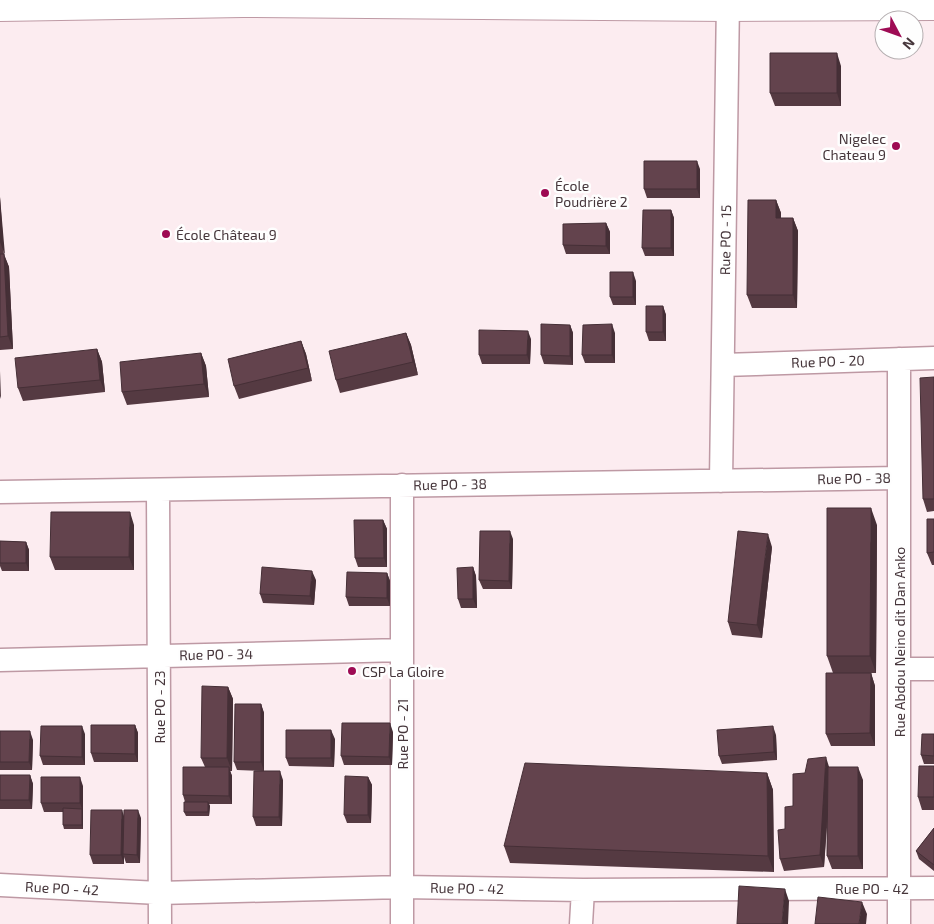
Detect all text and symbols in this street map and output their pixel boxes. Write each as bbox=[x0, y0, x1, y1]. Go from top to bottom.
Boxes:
north arrow bbox=[874, 10, 924, 60]
text: N bbox=[899, 34, 919, 53]
place label: Nigelec Chateau 9 bbox=[823, 130, 886, 163]
marker: Nigelec Chateau 9 bbox=[890, 140, 902, 152]
place label: École Poudrière 2 bbox=[555, 177, 628, 210]
marker: École Poudrière 2 bbox=[539, 187, 551, 199]
street label: Rue PO - 15 bbox=[716, 205, 734, 275]
place label: École Château 9 bbox=[176, 226, 277, 243]
marker: École Château 9 bbox=[160, 228, 172, 240]
street label: Rue PO - 20 bbox=[791, 351, 865, 371]
street label: Rue PO - 38 bbox=[817, 469, 891, 487]
street label: Rue PO - 38 bbox=[413, 475, 487, 493]
street label: Rue Abdou Neino dit Dan Anko bbox=[891, 547, 908, 737]
street label: Rue PO - 34 bbox=[179, 645, 253, 663]
place label: CSP La Gloire bbox=[362, 663, 444, 680]
marker: CSP La Gloire bbox=[346, 665, 358, 677]
street label: Rue PO - 23 bbox=[151, 670, 168, 744]
street label: Rue PO - 21 bbox=[394, 699, 411, 769]
street label: Rue PO - 42 bbox=[25, 878, 99, 898]
street label: Rue PO - 42 bbox=[430, 879, 504, 897]
street label: Rue PO - 42 bbox=[835, 880, 909, 897]

